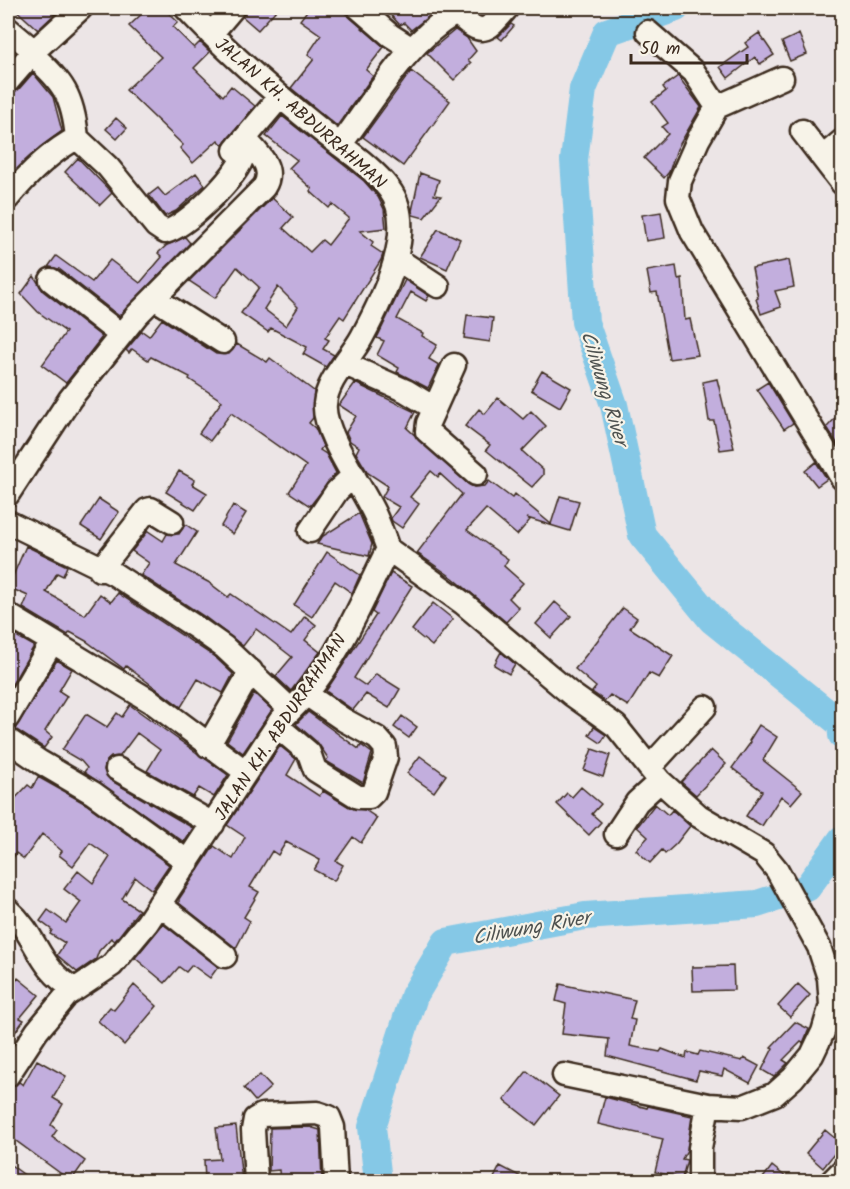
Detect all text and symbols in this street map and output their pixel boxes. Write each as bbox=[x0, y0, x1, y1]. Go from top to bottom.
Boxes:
scale bar bbox=[631, 27, 746, 65]
street label: JALAN KH. ABDURRAHMAN bbox=[208, 31, 392, 197]
text: 50 m bbox=[640, 35, 680, 64]
water label: Ciliwung River bbox=[571, 327, 637, 454]
street label: JALAN KH. ABDURRAHMAN bbox=[208, 629, 355, 827]
water label: Ciliwung River bbox=[470, 902, 597, 955]

